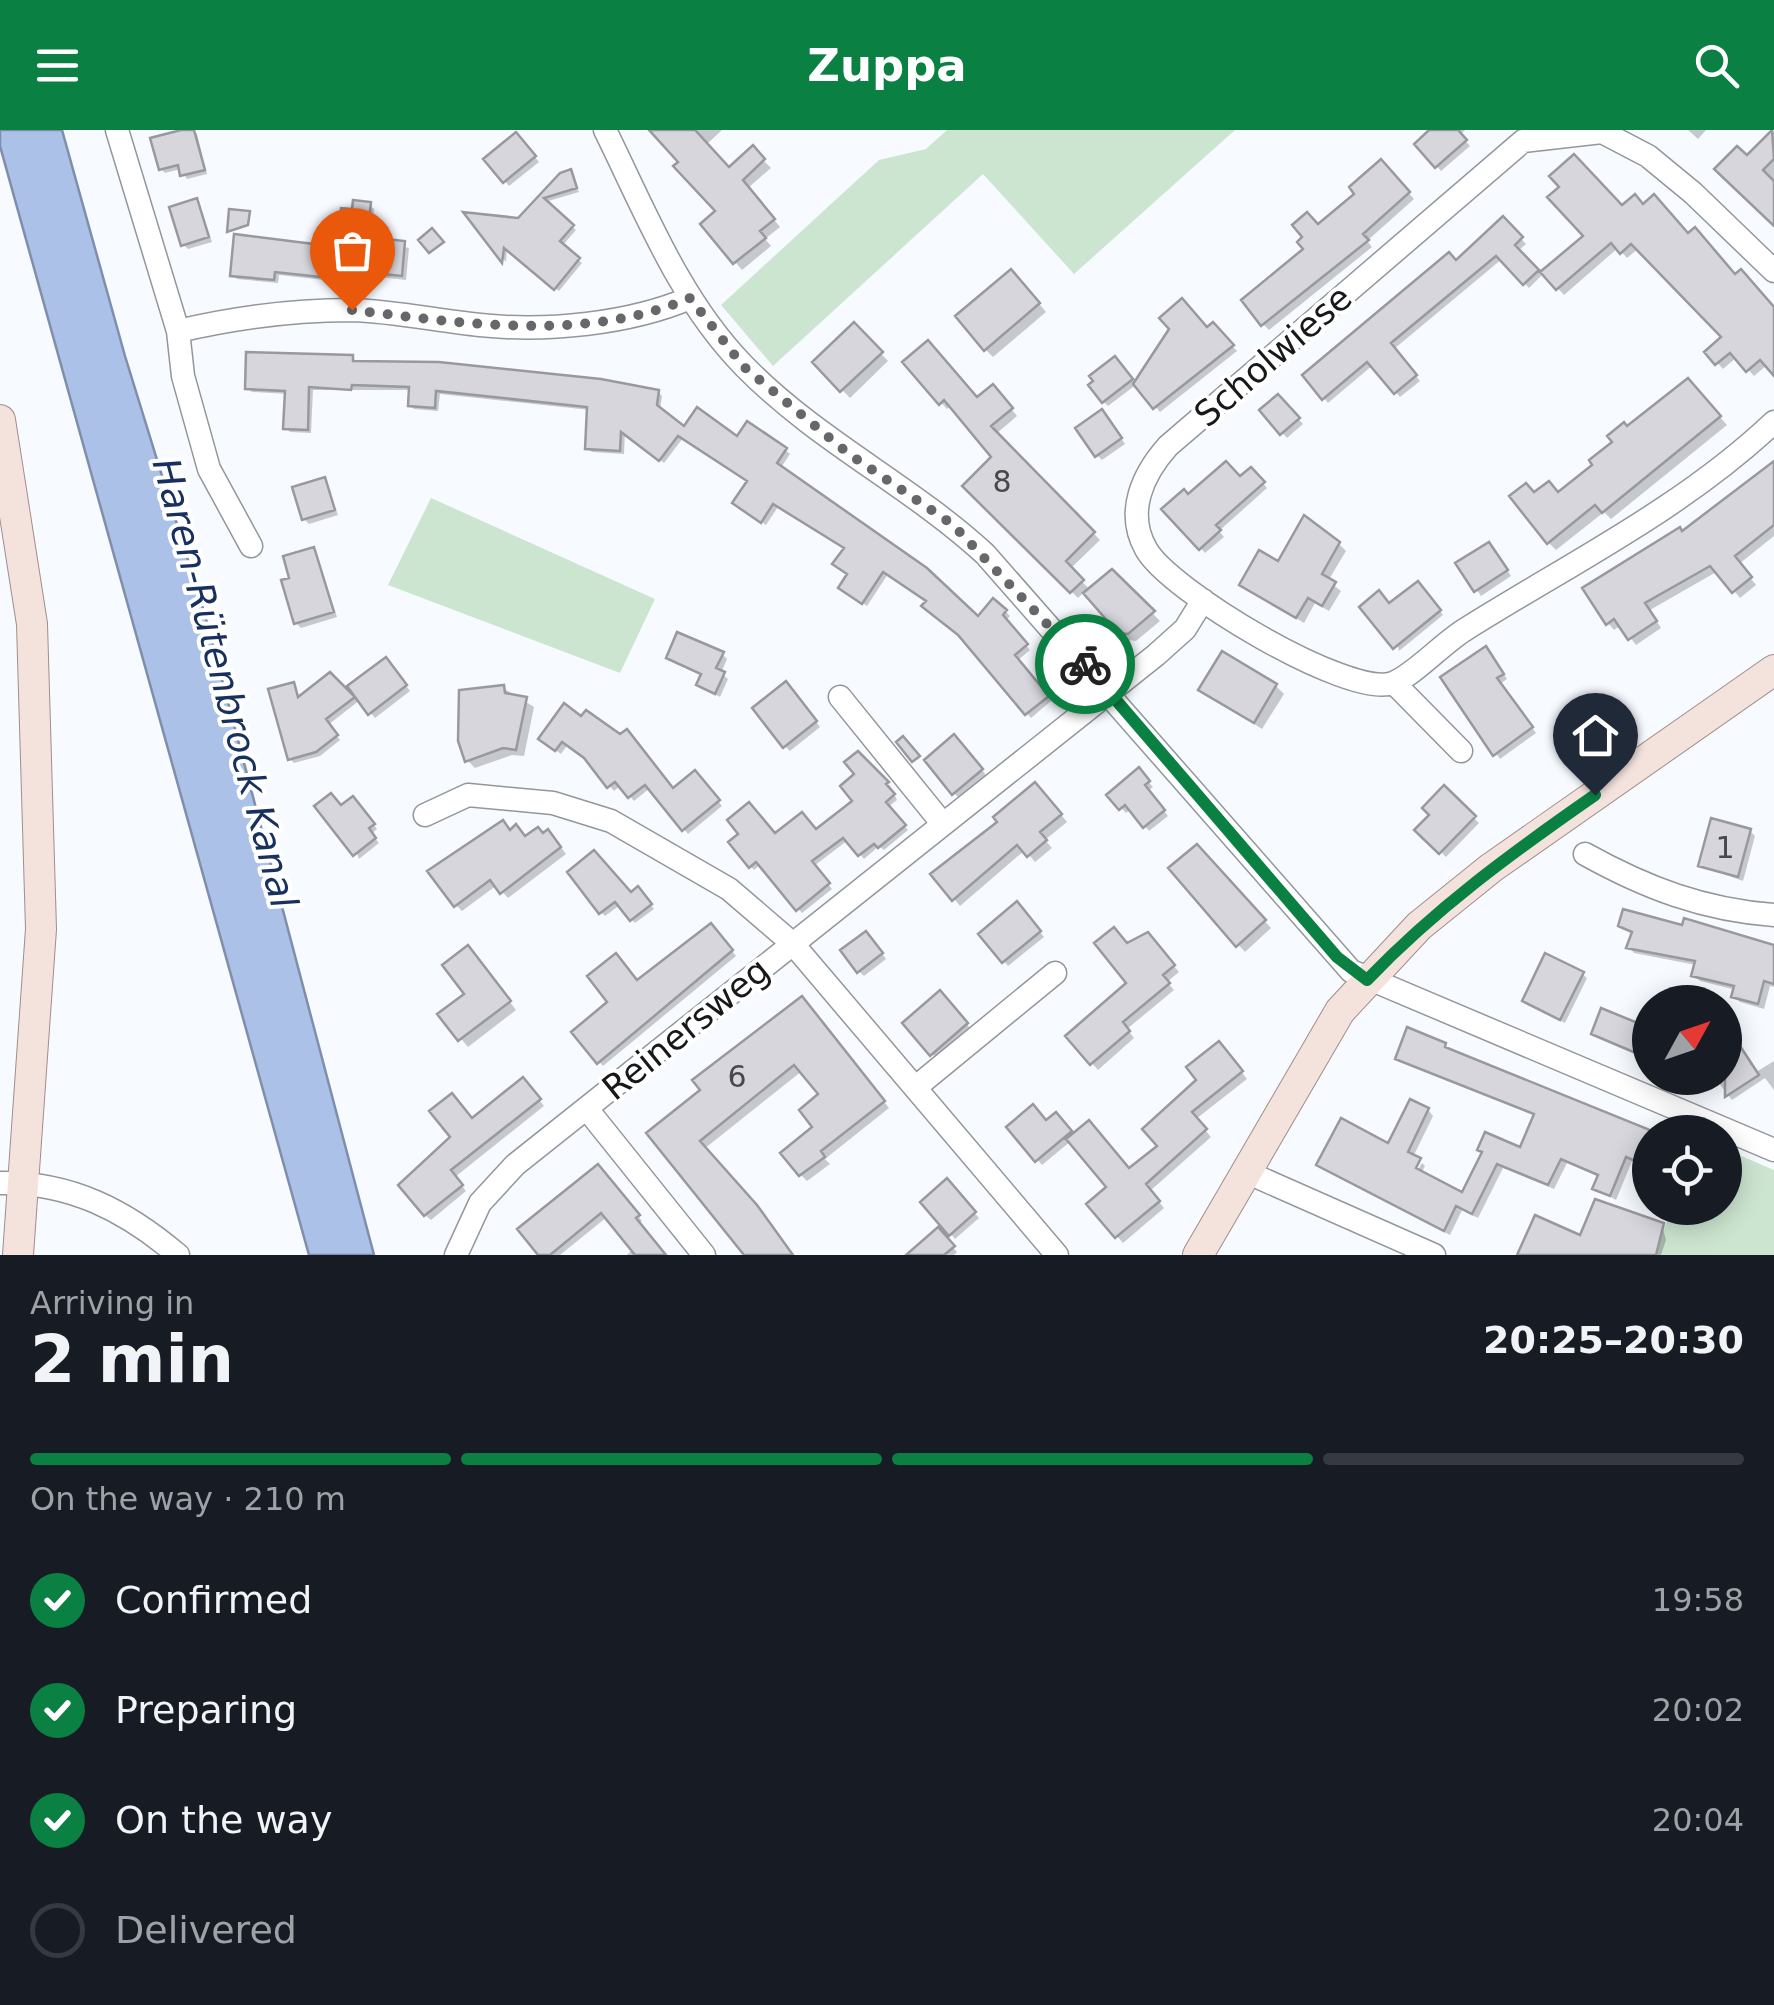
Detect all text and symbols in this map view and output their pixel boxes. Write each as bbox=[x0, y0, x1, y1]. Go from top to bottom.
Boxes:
icon: menu bbox=[30, 38, 85, 93]
icon: search bbox=[1689, 38, 1744, 93]
text: Zuppa bbox=[807, 39, 967, 92]
pin bbox=[310, 208, 395, 311]
icon: bag bbox=[325, 223, 380, 278]
street label: Scholwiese bbox=[1187, 277, 1359, 435]
water label: Haren-Rütenbrock Kanal bbox=[144, 453, 306, 913]
house number: 8 bbox=[992, 464, 1012, 499]
courier bbox=[1035, 614, 1135, 714]
icon: bike bbox=[1058, 637, 1113, 692]
pin bbox=[1553, 693, 1638, 796]
icon: home bbox=[1568, 708, 1623, 763]
house number: 1 bbox=[1715, 830, 1735, 865]
street label: Reinersweg bbox=[595, 950, 777, 1108]
north arrow bbox=[1632, 985, 1742, 1095]
map controls bbox=[1632, 985, 1742, 1225]
house number: 6 bbox=[727, 1059, 747, 1094]
button: locate bbox=[1632, 1115, 1742, 1225]
text: Arriving in bbox=[30, 1284, 194, 1322]
text: 20:25–20:30 bbox=[1483, 1318, 1744, 1362]
text: 2 min bbox=[30, 1322, 234, 1397]
text: On the way · 210 m bbox=[30, 1480, 346, 1518]
icon: check bbox=[30, 1573, 85, 1628]
text: Confirmed bbox=[115, 1578, 312, 1622]
text: 19:58 bbox=[1652, 1581, 1744, 1619]
icon: check bbox=[30, 1683, 85, 1738]
text: Preparing bbox=[115, 1688, 297, 1732]
text: 20:02 bbox=[1652, 1691, 1744, 1729]
icon: check bbox=[30, 1793, 85, 1848]
text: On the way bbox=[115, 1798, 332, 1842]
text: 20:04 bbox=[1652, 1801, 1744, 1839]
text: Delivered bbox=[115, 1908, 297, 1952]

